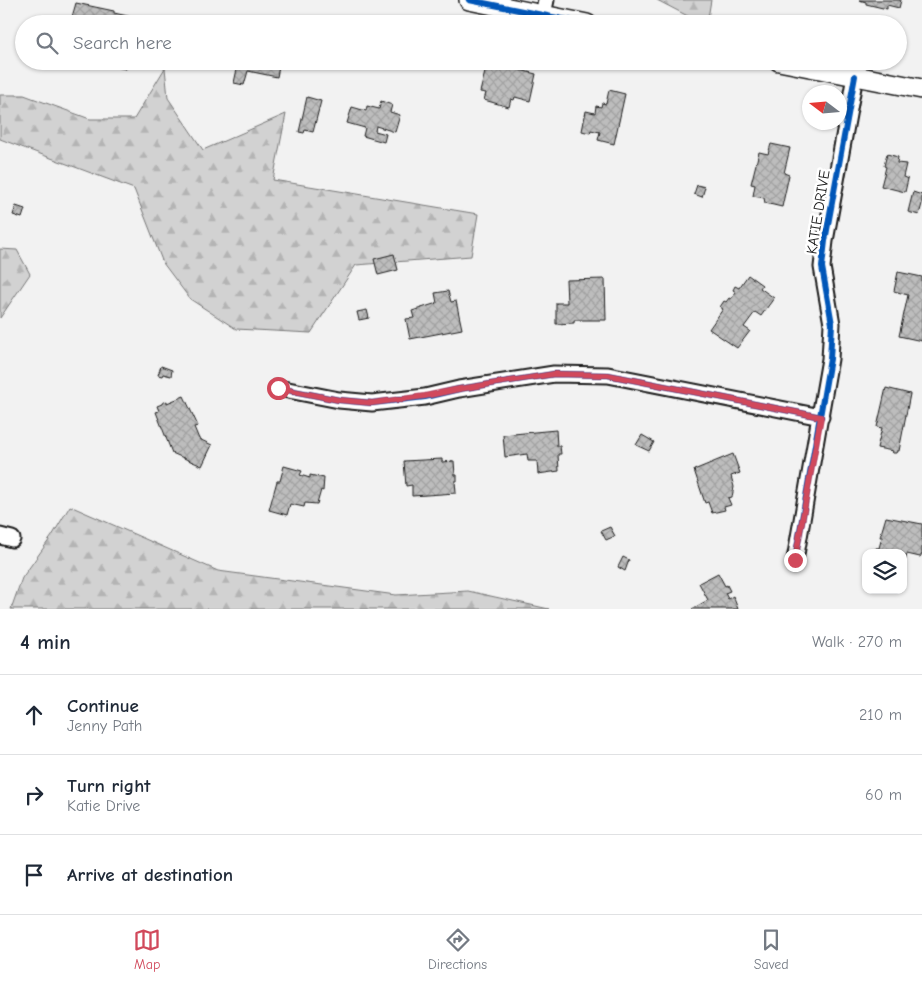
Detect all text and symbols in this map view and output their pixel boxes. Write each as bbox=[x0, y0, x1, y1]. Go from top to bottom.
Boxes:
search box bbox=[15, 15, 907, 70]
icon: search bbox=[33, 29, 61, 57]
text: Search here bbox=[73, 32, 172, 54]
north arrow bbox=[802, 85, 847, 130]
street label: KATIE DRIVE bbox=[802, 169, 834, 255]
route start bbox=[267, 377, 290, 400]
route end bbox=[784, 549, 807, 572]
map controls bbox=[862, 549, 907, 594]
button: layers bbox=[862, 549, 907, 594]
text: 4 min bbox=[20, 630, 71, 654]
text: Walk · 270 m bbox=[812, 633, 902, 651]
text: Continue bbox=[67, 695, 139, 717]
icon: ahead bbox=[20, 701, 48, 729]
text: 210 m bbox=[859, 706, 902, 724]
text: Jenny Path bbox=[67, 717, 142, 735]
text: Turn right bbox=[67, 775, 151, 797]
icon: right bbox=[20, 781, 48, 809]
text: 60 m bbox=[865, 786, 902, 804]
text: Katie Drive bbox=[67, 797, 140, 815]
icon: arrive bbox=[20, 861, 48, 889]
text: Arrive at destination bbox=[67, 864, 233, 886]
tab: Map bbox=[133, 926, 161, 973]
tab: Directions bbox=[428, 926, 487, 973]
tab: Saved bbox=[754, 926, 789, 973]

